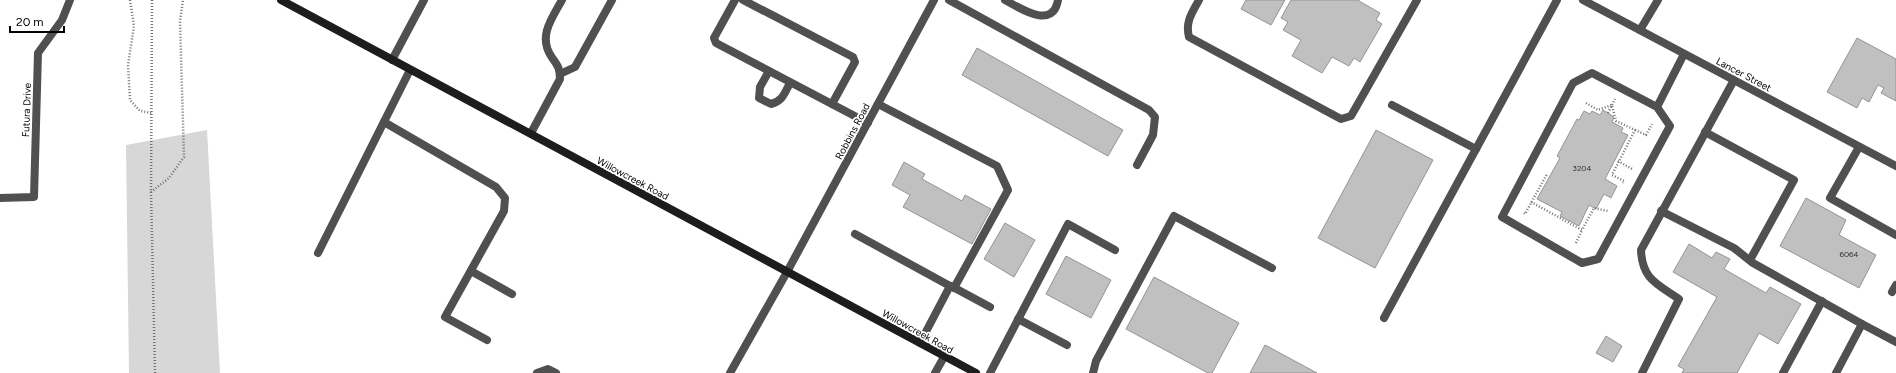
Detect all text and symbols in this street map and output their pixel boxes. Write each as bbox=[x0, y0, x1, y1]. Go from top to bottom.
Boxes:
scale bar bbox=[10, 8, 64, 34]
text: 20 m bbox=[16, 15, 44, 29]
street label: Lancer Street bbox=[1714, 54, 1774, 95]
street label: Futura Drive bbox=[19, 82, 34, 137]
street label: Robbins Road bbox=[832, 101, 873, 162]
street label: Willowcreek Road bbox=[594, 154, 671, 203]
house number: 3204 bbox=[1573, 163, 1591, 173]
house number: 6064 bbox=[1839, 249, 1859, 259]
street label: Willowcreek Road bbox=[880, 306, 956, 357]

